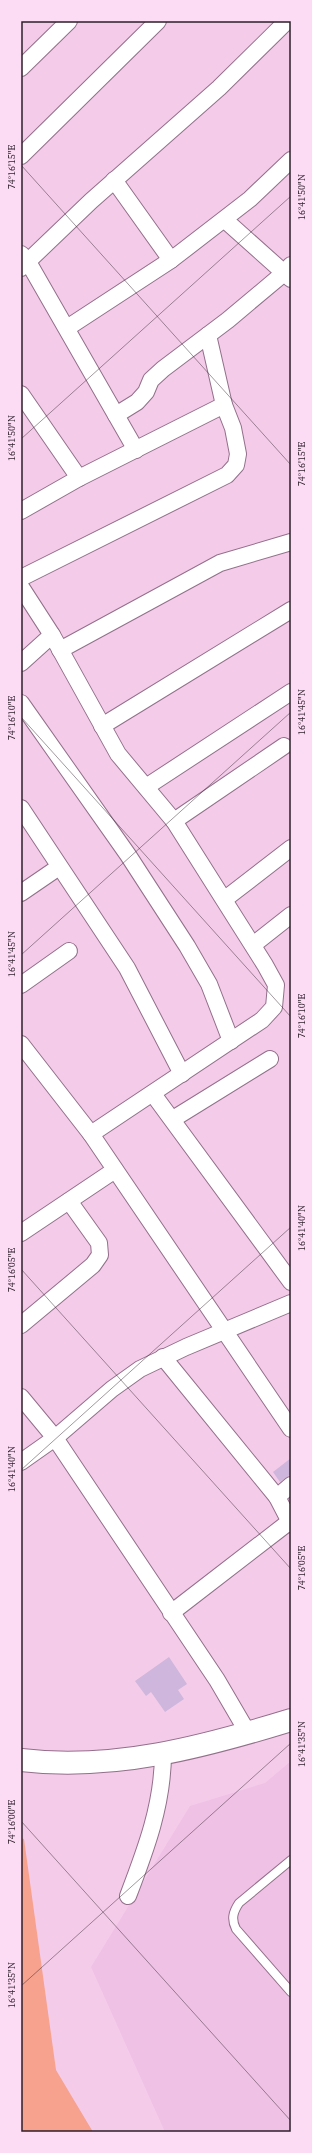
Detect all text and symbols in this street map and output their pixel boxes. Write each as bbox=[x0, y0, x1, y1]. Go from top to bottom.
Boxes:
text: 74°16'15"E bbox=[5, 145, 18, 189]
text: 16°41'50"N bbox=[295, 174, 308, 220]
text: 16°41'50"N bbox=[5, 415, 18, 461]
text: 74°16'15"E bbox=[295, 442, 308, 486]
text: 16°41'45"N bbox=[295, 689, 308, 735]
text: 74°16'10"E bbox=[5, 696, 18, 740]
text: 16°41'45"N bbox=[5, 931, 18, 977]
text: 74°16'10"E bbox=[295, 994, 308, 1038]
text: 16°41'40"N bbox=[295, 1205, 308, 1251]
text: 74°16'05"E bbox=[5, 1248, 18, 1292]
text: 16°41'40"N bbox=[5, 1446, 18, 1492]
text: 74°16'05"E bbox=[295, 1546, 308, 1590]
text: 16°41'35"N bbox=[295, 1721, 308, 1767]
text: 74°16'00"E bbox=[5, 1800, 18, 1844]
text: 16°41'35"N bbox=[5, 1962, 18, 2008]

